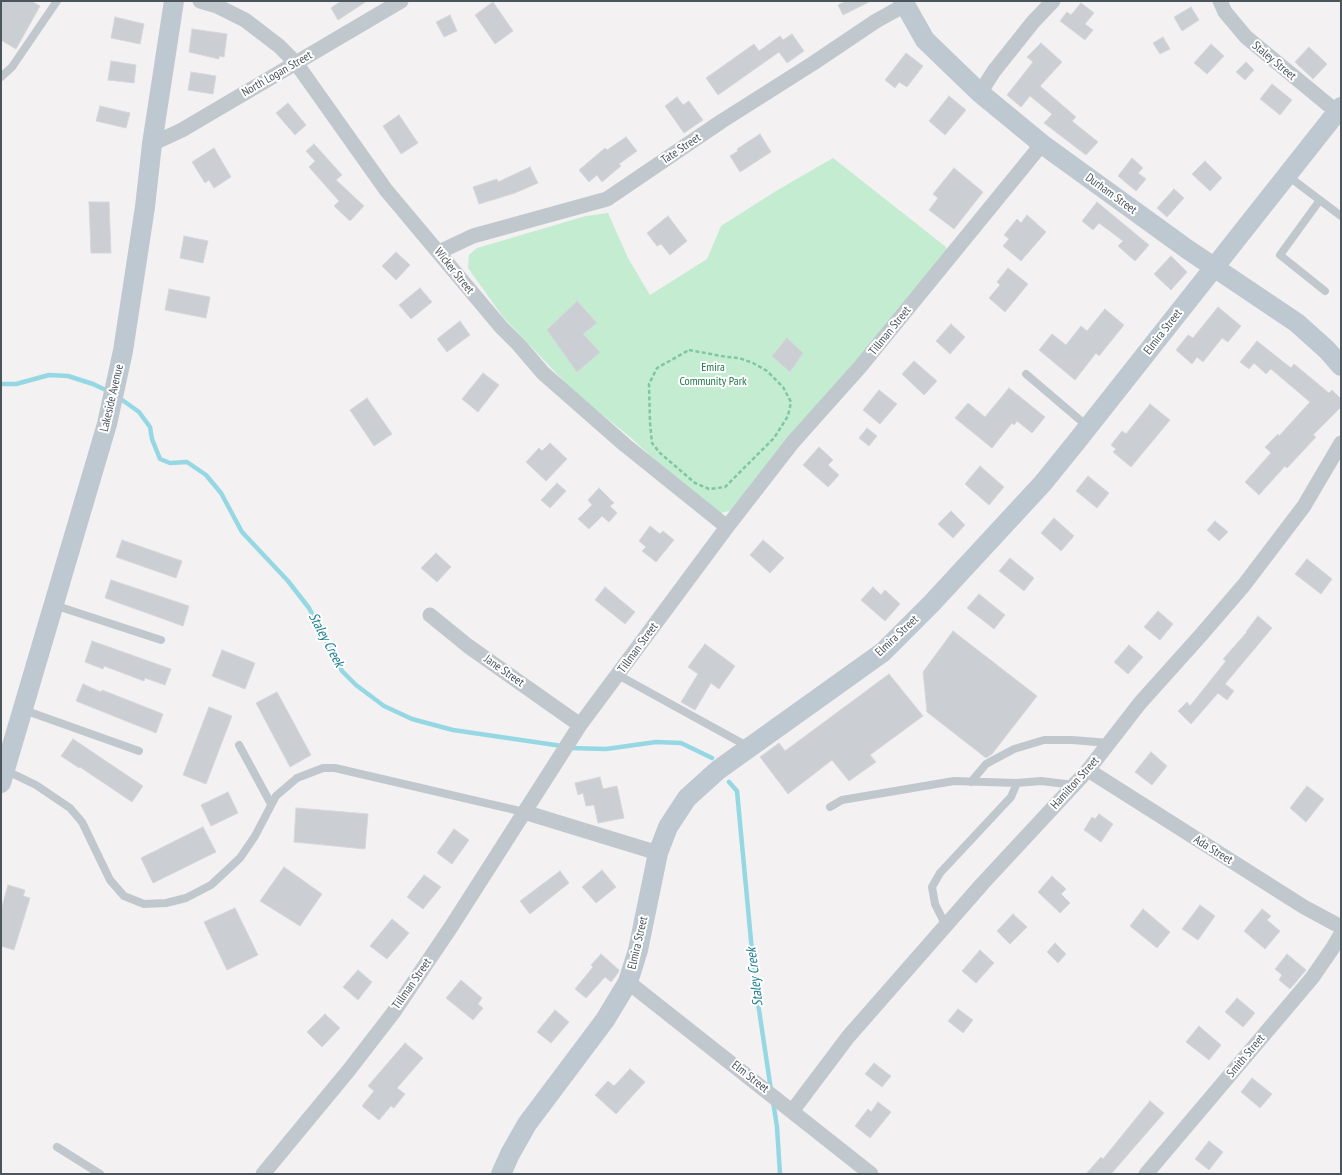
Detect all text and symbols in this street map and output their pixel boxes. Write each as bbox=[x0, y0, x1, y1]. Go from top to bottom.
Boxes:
street label: Staley Street bbox=[1249, 39, 1299, 83]
street label: North Logan Street bbox=[239, 48, 315, 100]
street label: Tate Street bbox=[658, 131, 704, 167]
street label: Durham Street bbox=[1082, 171, 1140, 217]
street label: Wicker Street bbox=[431, 245, 477, 297]
street label: Tillman Street bbox=[866, 304, 914, 358]
street label: Elmira Street bbox=[1141, 306, 1185, 358]
park label: Emira Community Park bbox=[679, 361, 747, 389]
street label: Lakeside Avenue bbox=[97, 363, 127, 433]
water label: Staley Creek bbox=[305, 610, 347, 670]
street label: Elmira Street bbox=[872, 612, 922, 660]
street label: Tillman Street bbox=[615, 620, 661, 676]
street label: Jane Street bbox=[481, 652, 527, 690]
street label: Hamilton Street bbox=[1048, 754, 1102, 812]
street label: Ada Street bbox=[1191, 832, 1235, 868]
street label: Elmira Street bbox=[625, 915, 651, 971]
water label: Staley Creek bbox=[743, 946, 767, 1008]
street label: Tillman Street bbox=[389, 956, 435, 1012]
street label: Smith Street bbox=[1224, 1032, 1268, 1080]
street label: Elm Street bbox=[729, 1058, 771, 1096]

